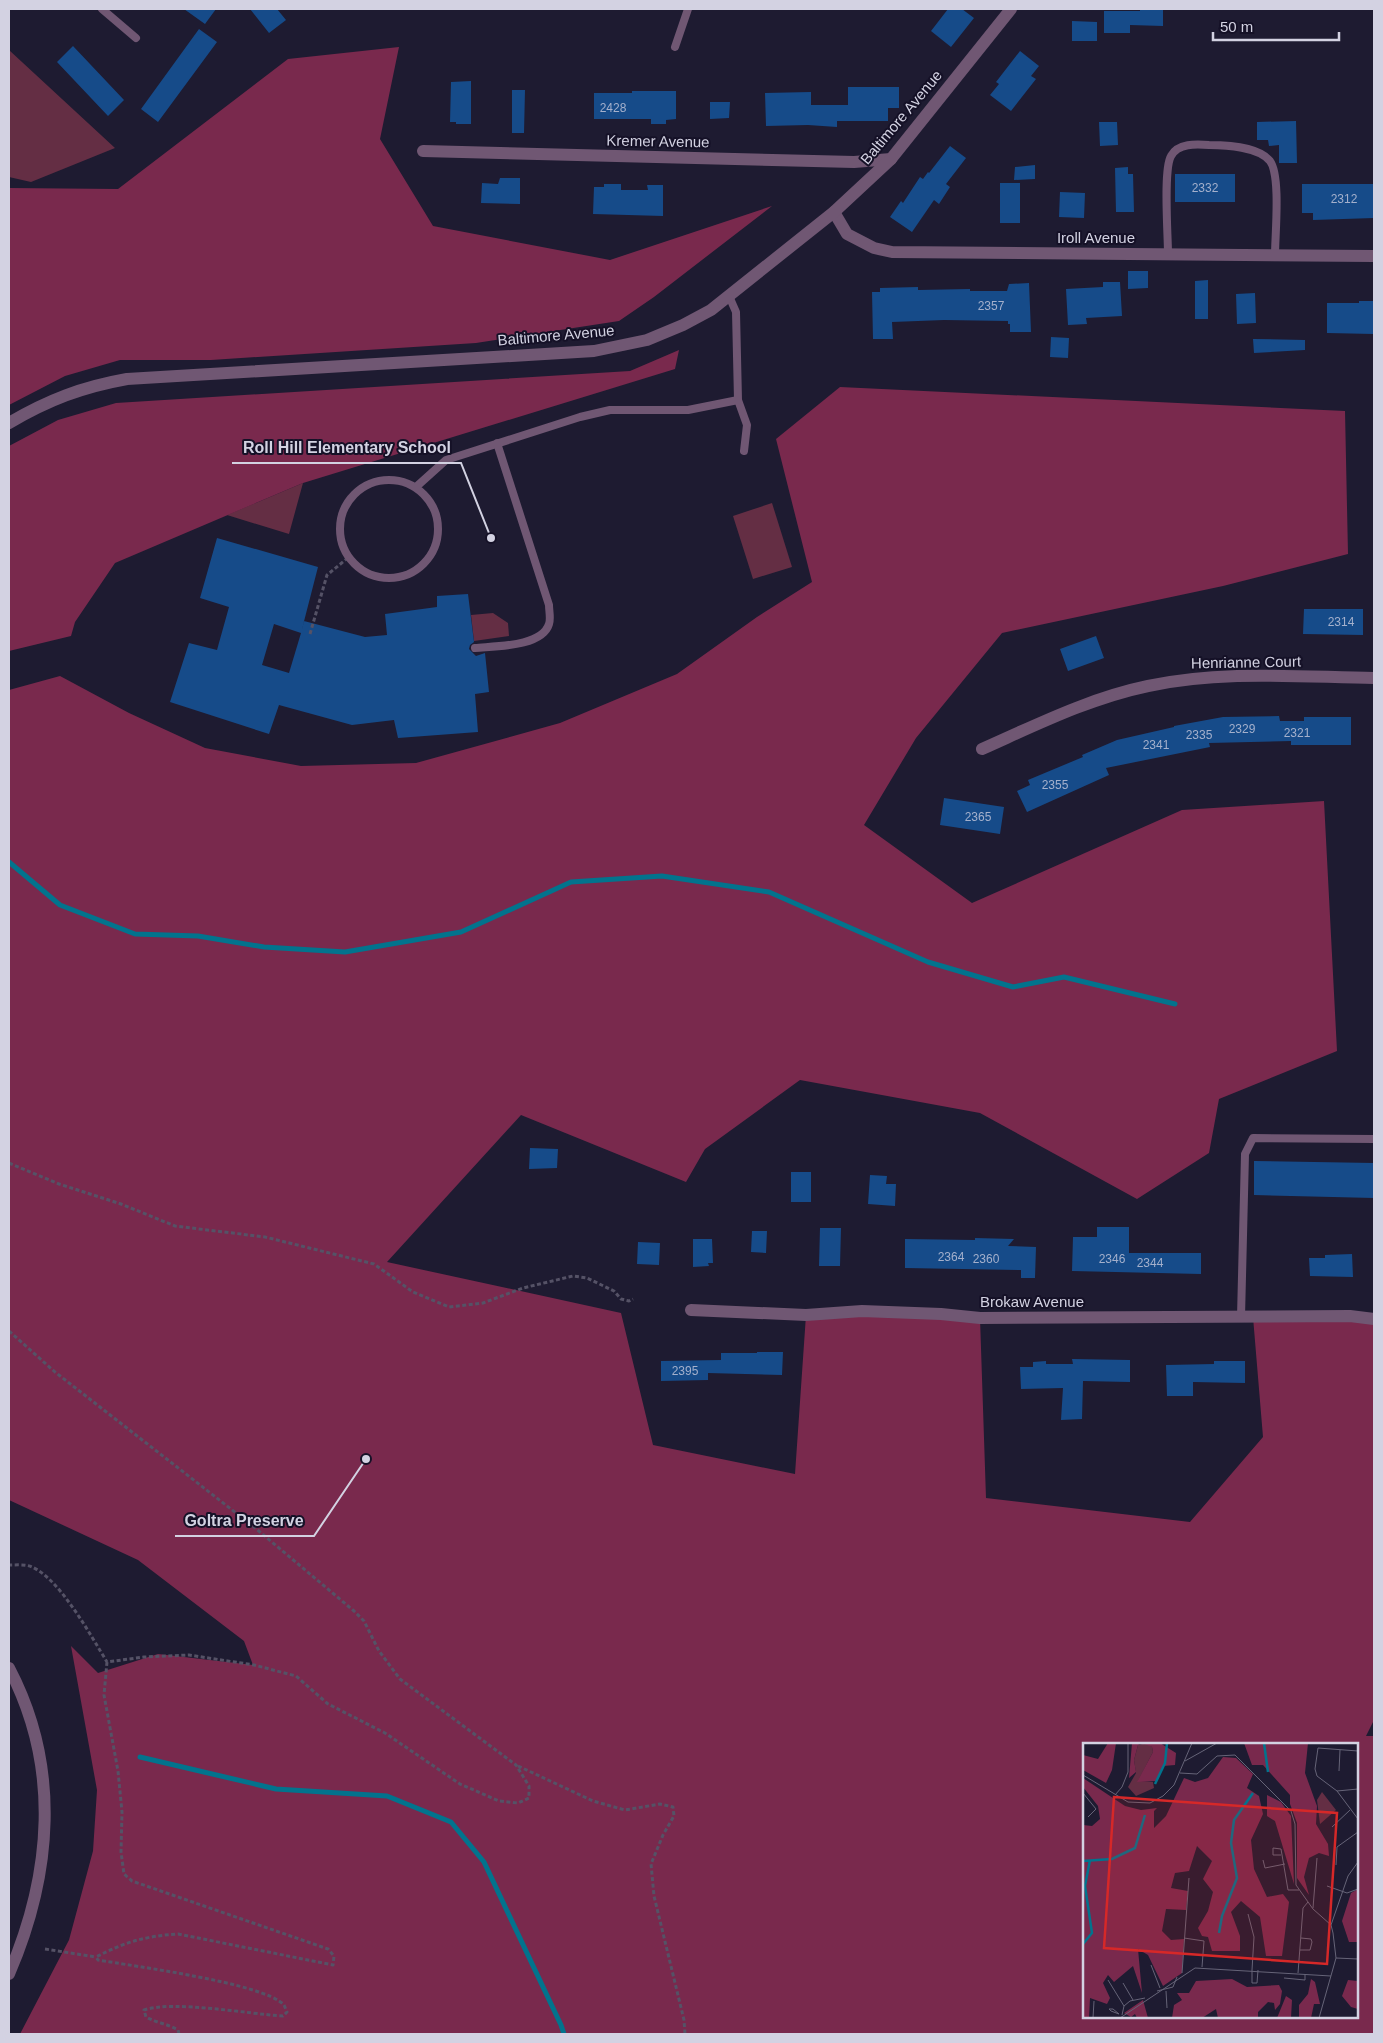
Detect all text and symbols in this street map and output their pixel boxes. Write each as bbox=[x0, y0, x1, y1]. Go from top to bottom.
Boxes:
scale bar bbox=[1213, 10, 1339, 42]
text: 50 m bbox=[1220, 18, 1253, 35]
street label: Baltimore Avenue bbox=[857, 67, 945, 167]
house number: 2428 bbox=[600, 101, 627, 115]
street label: Kremer Avenue bbox=[606, 132, 710, 150]
house number: 2332 bbox=[1192, 181, 1219, 195]
house number: 2312 bbox=[1331, 192, 1358, 206]
street label: Iroll Avenue bbox=[1057, 229, 1135, 246]
house number: 2357 bbox=[978, 299, 1005, 313]
street label: Baltimore Avenue bbox=[497, 321, 615, 349]
callout: Roll Hill Elementary School bbox=[232, 432, 461, 463]
text: Roll Hill Elementary School bbox=[243, 439, 451, 456]
house number: 2314 bbox=[1328, 615, 1355, 629]
street label: Henrianne Court bbox=[1191, 653, 1302, 671]
house number: 2329 bbox=[1229, 722, 1256, 736]
house number: 2321 bbox=[1284, 726, 1311, 740]
house number: 2335 bbox=[1186, 728, 1213, 742]
house number: 2341 bbox=[1143, 738, 1170, 752]
house number: 2355 bbox=[1042, 778, 1069, 792]
house number: 2365 bbox=[965, 810, 992, 824]
house number: 2364 bbox=[938, 1250, 965, 1264]
house number: 2360 bbox=[973, 1252, 1000, 1266]
house number: 2346 bbox=[1099, 1252, 1126, 1266]
house number: 2344 bbox=[1137, 1256, 1164, 1270]
street label: Brokaw Avenue bbox=[980, 1293, 1084, 1310]
house number: 2395 bbox=[672, 1364, 699, 1378]
callout: Goltra Preserve bbox=[175, 1505, 314, 1536]
text: Goltra Preserve bbox=[184, 1512, 304, 1529]
inset map bbox=[1083, 1743, 1358, 2018]

